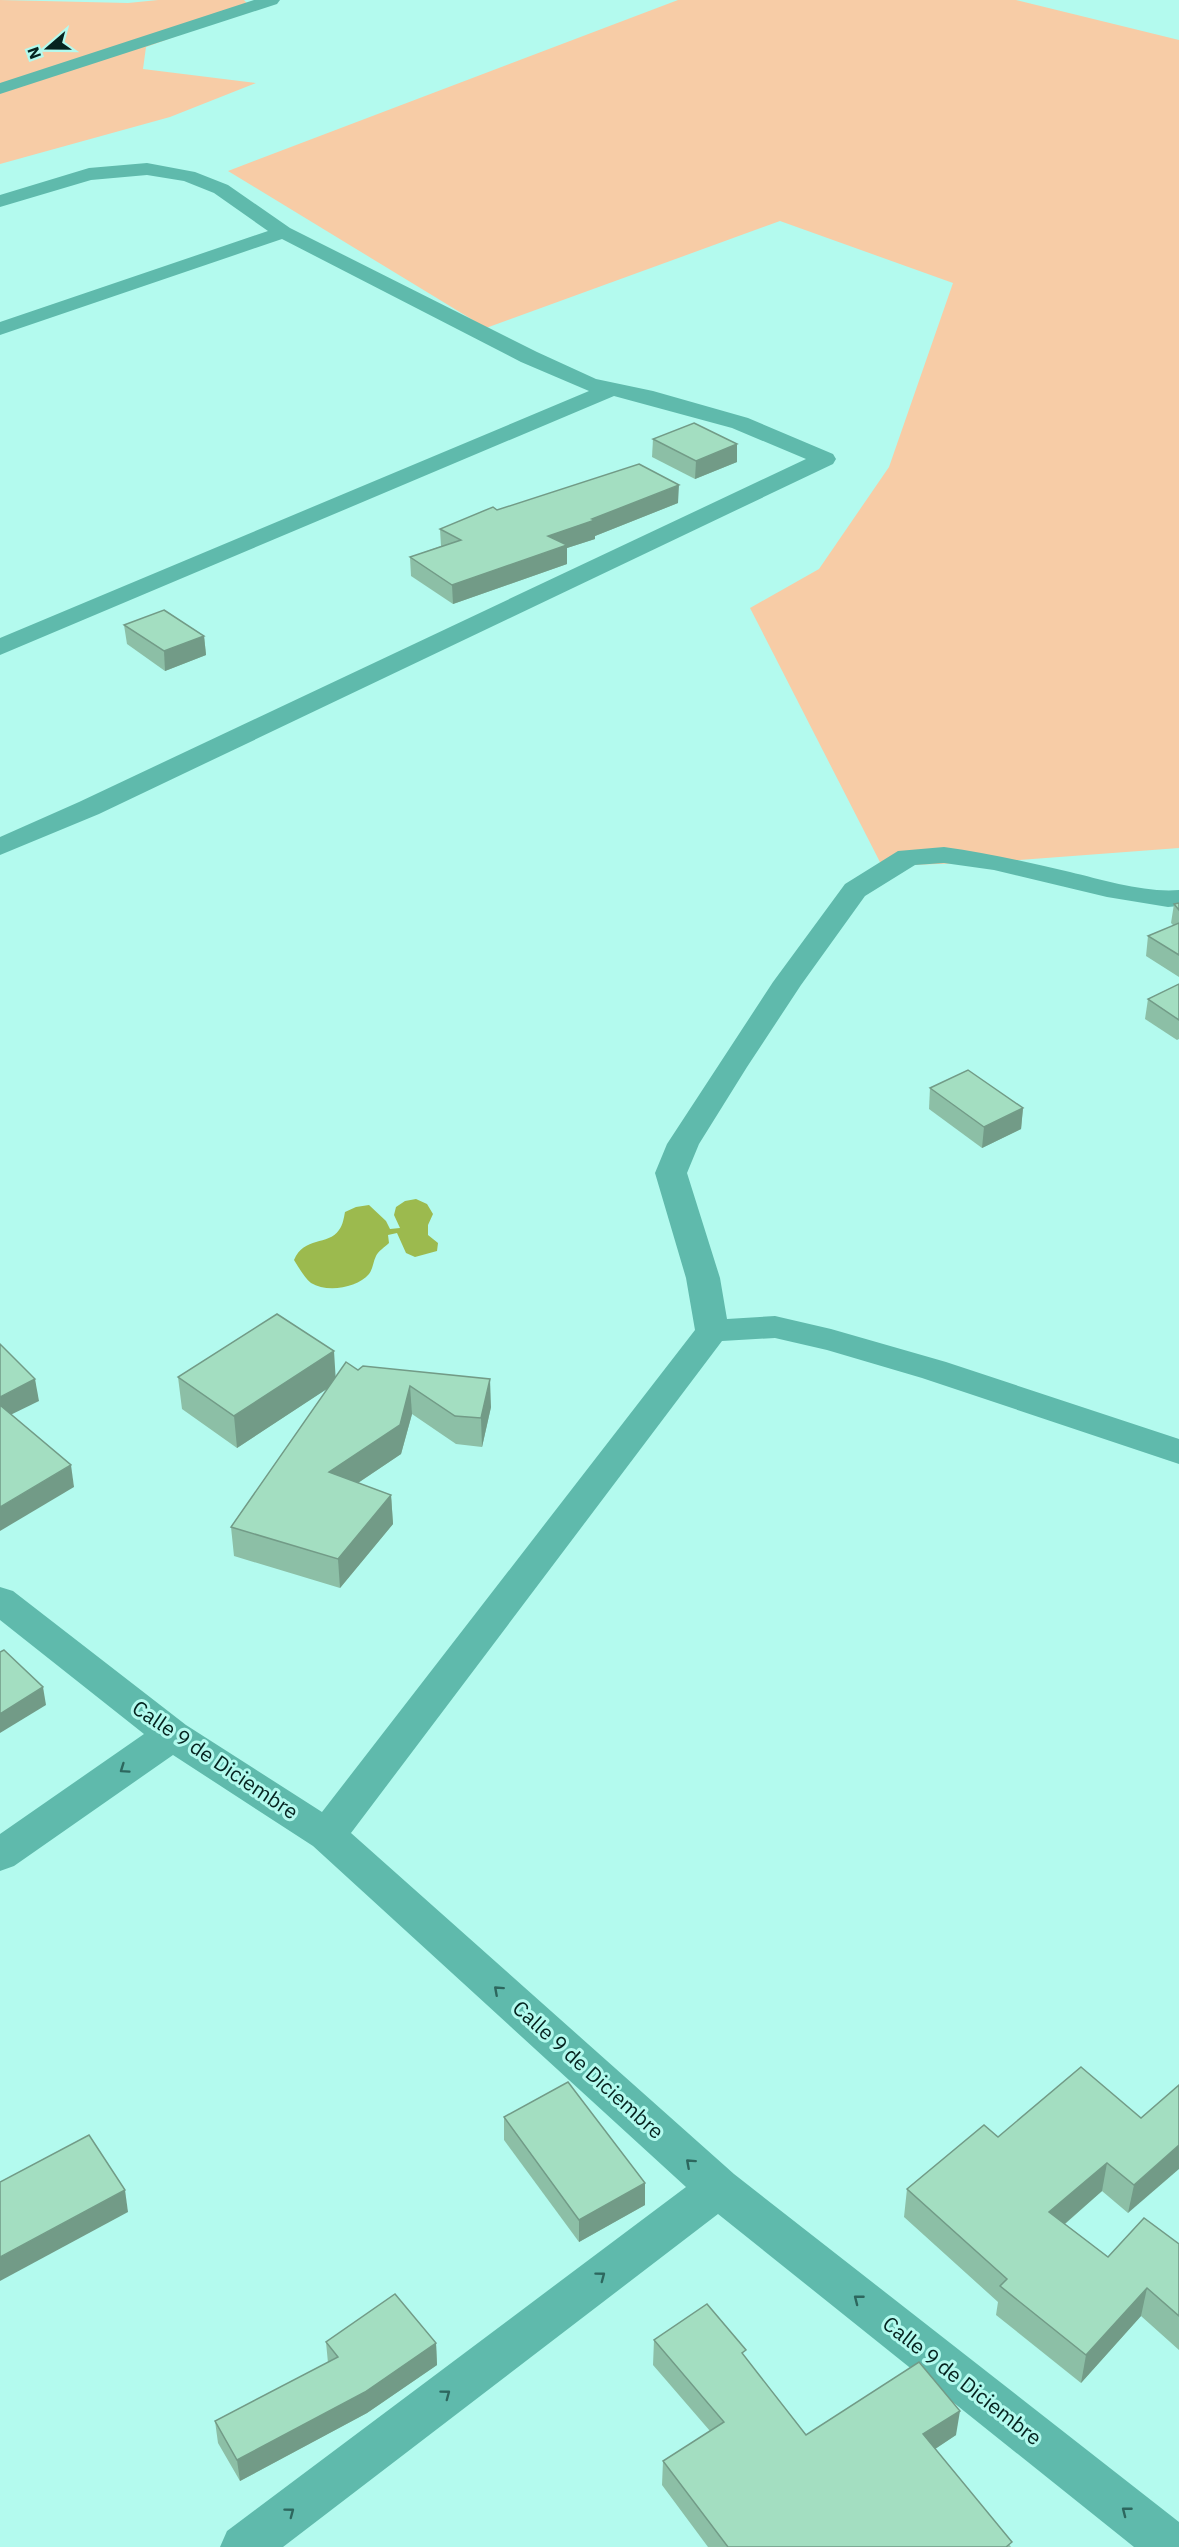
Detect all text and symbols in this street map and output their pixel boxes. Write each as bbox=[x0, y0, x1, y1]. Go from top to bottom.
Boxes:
north arrow bbox=[18, 18, 78, 78]
text: N bbox=[23, 44, 45, 62]
street label: Calle 9 de Diciembre bbox=[127, 1693, 304, 1825]
one-way arrow bbox=[120, 1762, 131, 1773]
one-way arrow bbox=[495, 1986, 505, 1997]
street label: Calle 9 de Diciembre bbox=[507, 1994, 670, 2145]
one-way arrow bbox=[686, 2159, 697, 2170]
one-way arrow bbox=[594, 2272, 605, 2283]
one-way arrow bbox=[854, 2295, 865, 2306]
street label: Calle 9 de Diciembre bbox=[877, 2309, 1048, 2451]
one-way arrow bbox=[439, 2390, 450, 2401]
one-way arrow bbox=[1122, 2507, 1133, 2518]
one-way arrow bbox=[284, 2508, 295, 2519]

